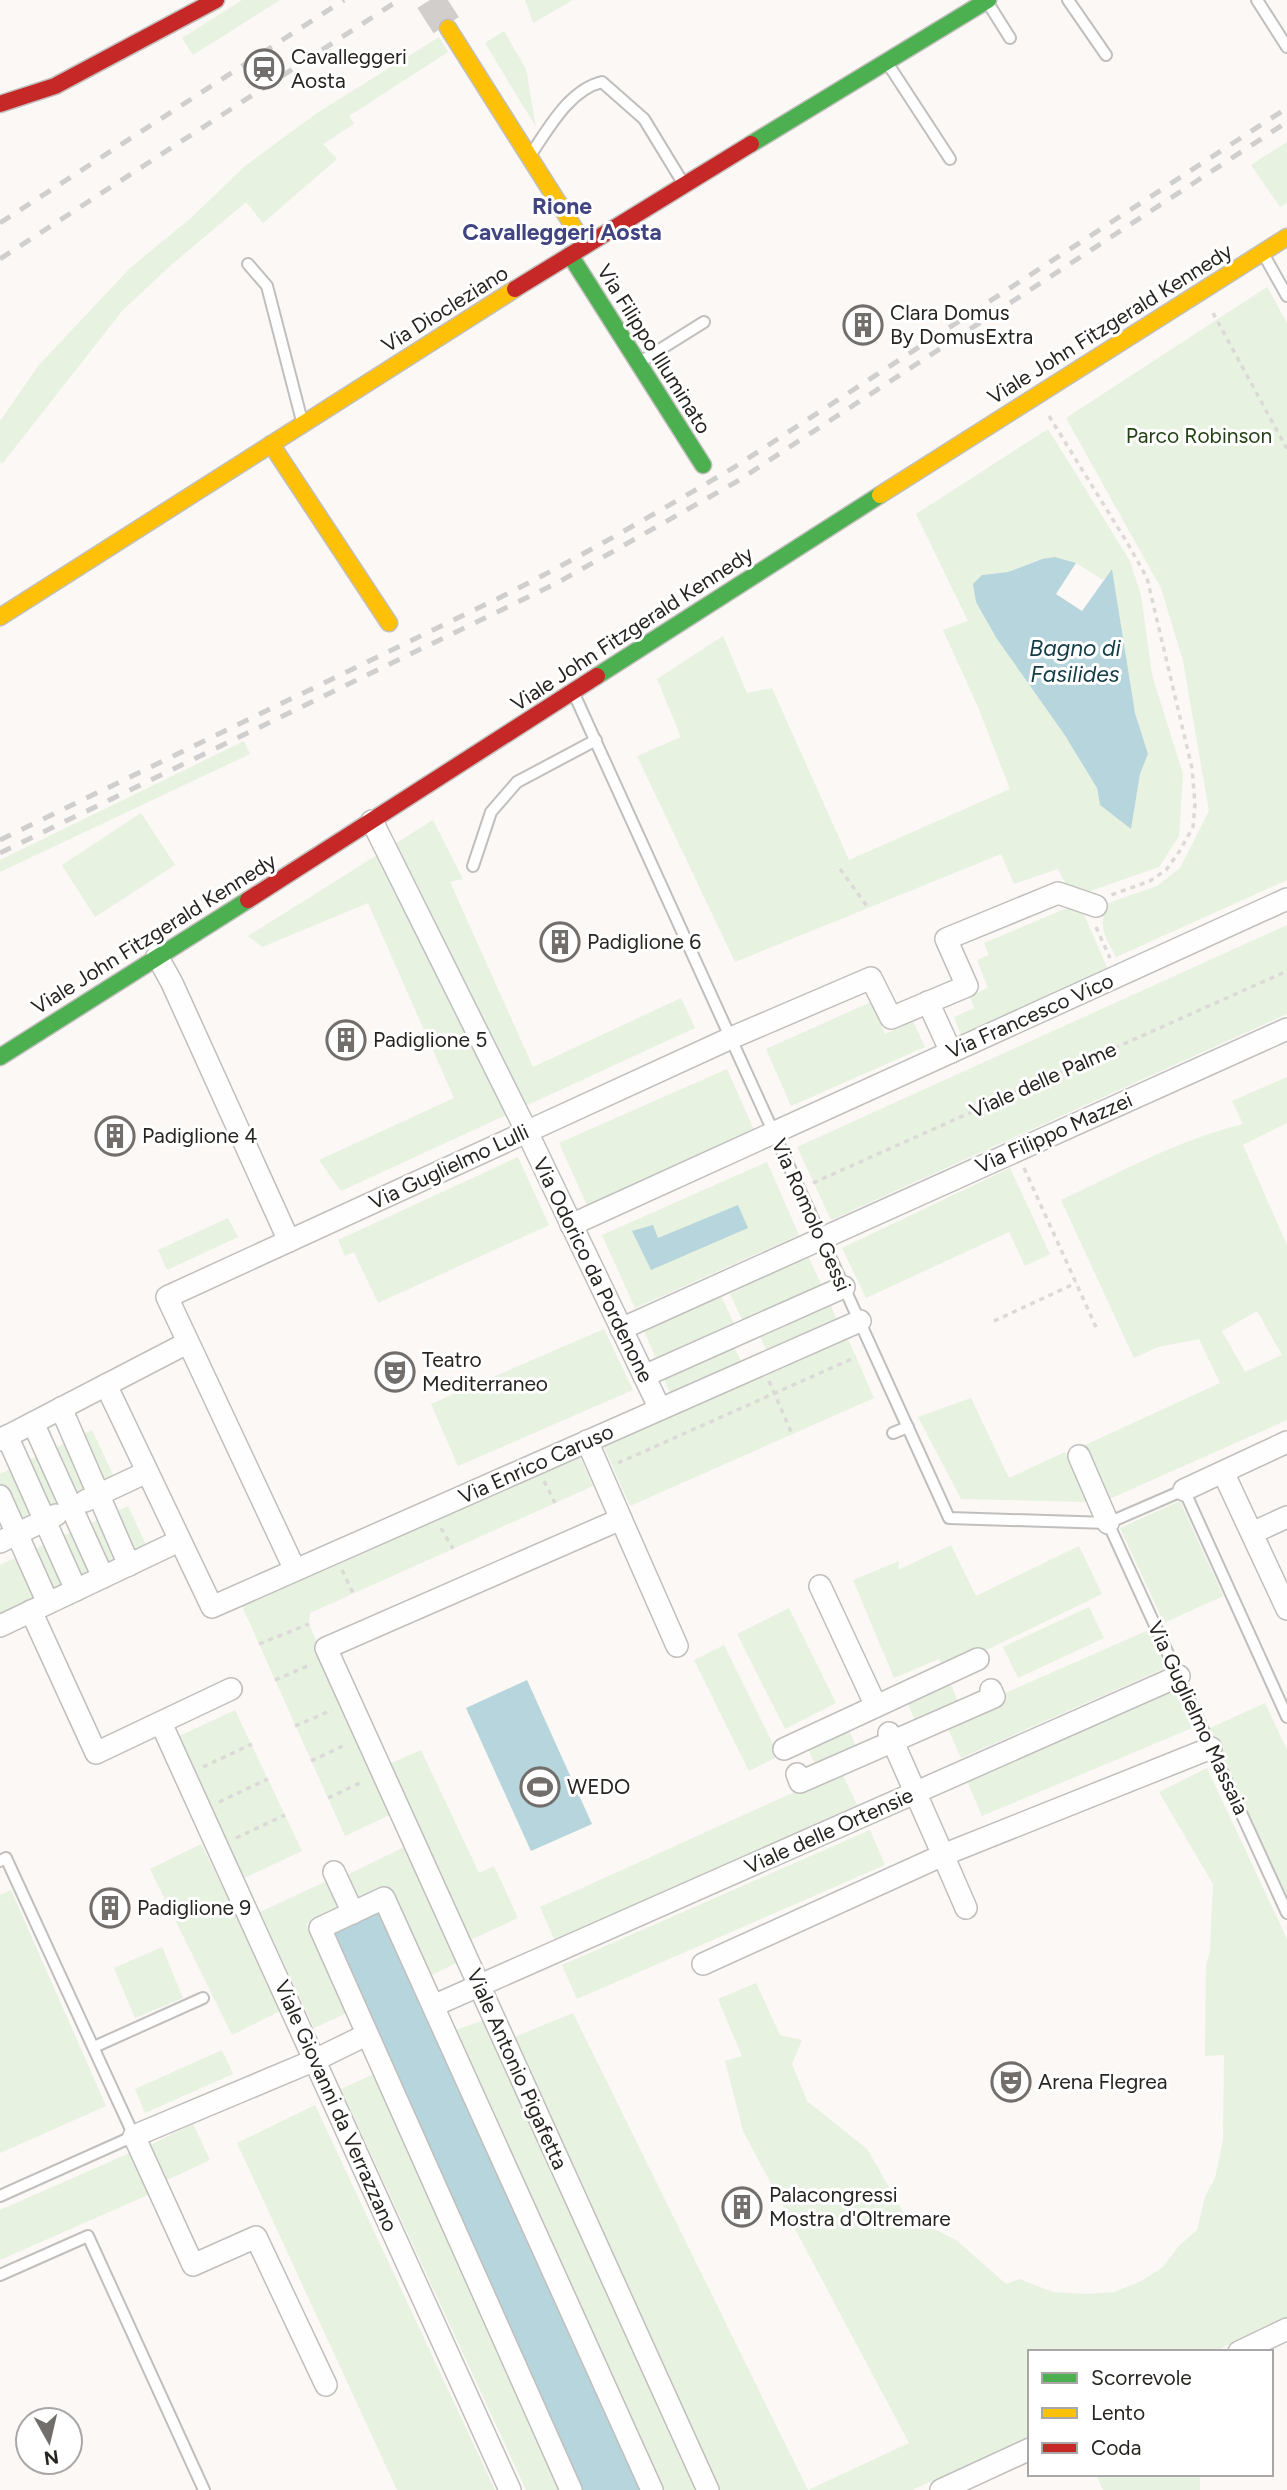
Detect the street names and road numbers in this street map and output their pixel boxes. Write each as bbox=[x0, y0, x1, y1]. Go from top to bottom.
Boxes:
street label: Viale John Fitzgerald Kennedy bbox=[983, 238, 1237, 409]
street label: Via Filippo Illuminato bbox=[592, 259, 717, 438]
street label: Via Diocleziano bbox=[377, 260, 512, 357]
street label: Viale John Fitzgerald Kennedy bbox=[506, 541, 757, 716]
street label: Viale John Fitzgerald Kennedy bbox=[27, 848, 281, 1019]
street label: Via Francesco Vico bbox=[942, 967, 1117, 1064]
street label: Viale delle Palme bbox=[966, 1036, 1120, 1123]
street label: Via Filippo Mazzei bbox=[972, 1087, 1136, 1178]
street label: Via Guglielmo Lulli bbox=[365, 1119, 532, 1214]
street label: Via Romolo Gessi bbox=[767, 1135, 856, 1295]
street label: Via Odorico da Pordenone bbox=[528, 1153, 659, 1386]
street label: Via Enrico Caruso bbox=[455, 1418, 617, 1509]
street label: Via Guglielmo Massaia bbox=[1143, 1617, 1254, 1818]
street label: Viale delle Ortensie bbox=[741, 1782, 917, 1879]
street label: Viale Antonio Pigafetta bbox=[462, 1965, 573, 2173]
street label: Viale Giovanni da Verrazzano bbox=[270, 1976, 403, 2235]

